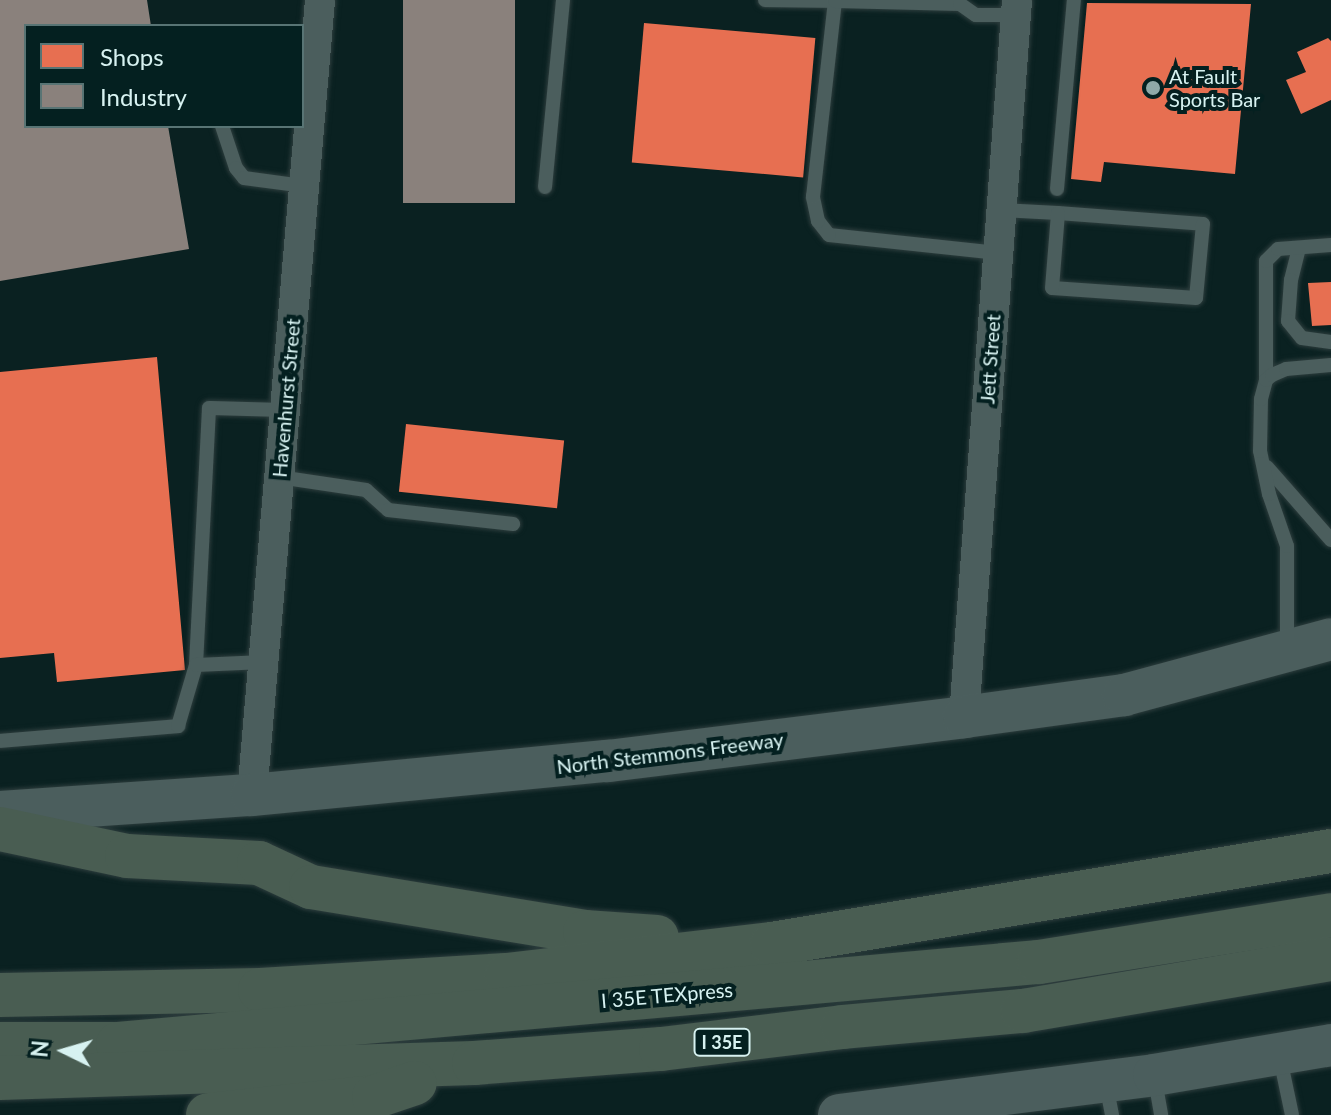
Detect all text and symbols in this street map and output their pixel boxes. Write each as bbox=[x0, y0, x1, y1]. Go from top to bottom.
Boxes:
legend bbox=[24, 24, 304, 128]
text: Shops bbox=[100, 42, 164, 71]
place label: At Fault Sports Bar bbox=[1169, 64, 1260, 111]
marker: At Fault Sports Bar bbox=[1144, 79, 1162, 97]
text: Industry bbox=[100, 82, 187, 111]
street label: Jett Street bbox=[975, 313, 1005, 405]
street label: Havenhurst Street bbox=[267, 317, 305, 479]
street label: North Stemmons Freeway bbox=[555, 727, 785, 779]
street label: I 35E TEXpress bbox=[600, 977, 734, 1013]
north arrow bbox=[24, 1011, 104, 1091]
road number: I 35E bbox=[692, 1028, 752, 1056]
text: N bbox=[25, 1039, 54, 1058]

